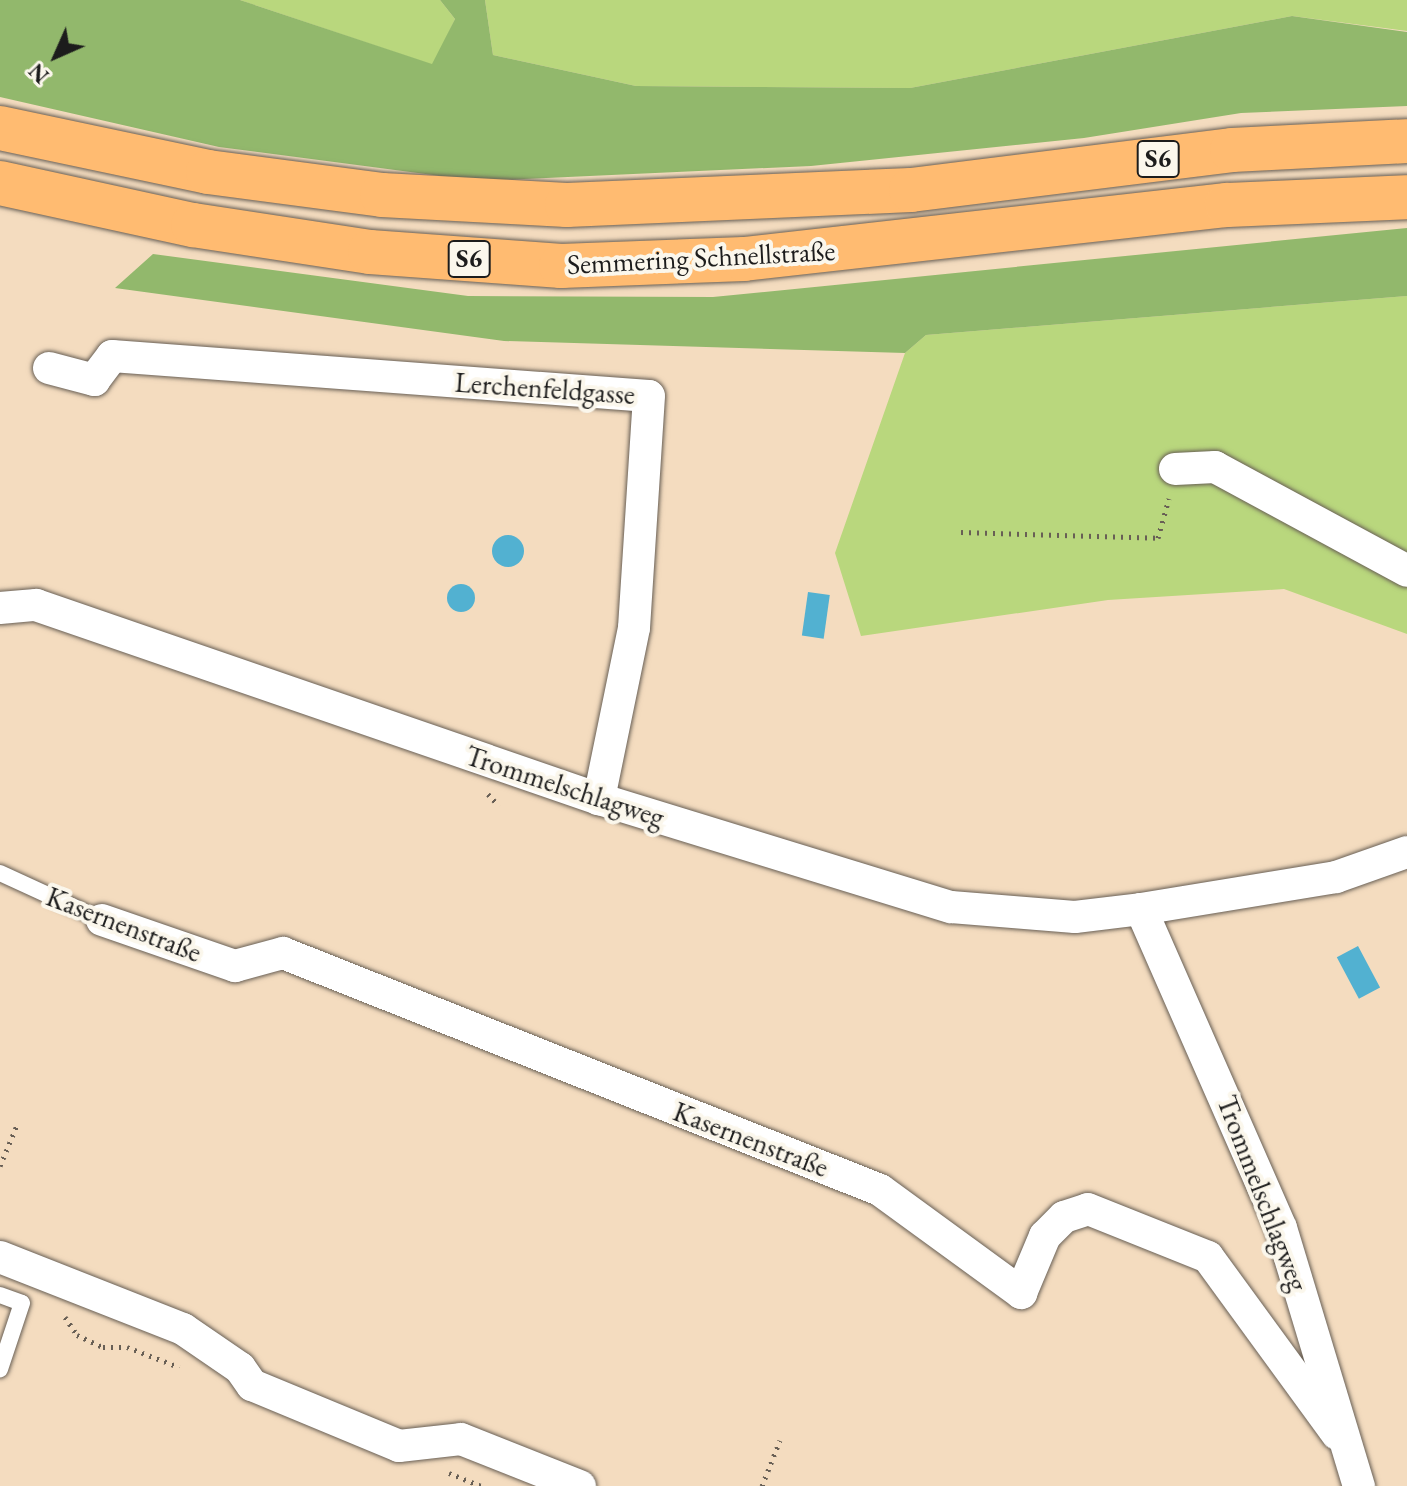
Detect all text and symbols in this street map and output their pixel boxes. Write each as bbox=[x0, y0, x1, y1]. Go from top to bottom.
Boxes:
north arrow bbox=[16, 16, 96, 96]
text: N bbox=[22, 57, 55, 90]
road number: S6 bbox=[1136, 137, 1180, 181]
street label: Semmering Schnellstraße bbox=[566, 233, 836, 281]
road number: S6 bbox=[447, 237, 491, 281]
street label: Lerchenfeldgasse bbox=[454, 365, 636, 411]
street label: Trommelschlagweg bbox=[461, 738, 669, 834]
street label: Kasernenstraße bbox=[42, 879, 206, 969]
street label: Trommelschlagweg bbox=[1210, 1090, 1316, 1296]
street label: Kasernenstraße bbox=[669, 1094, 833, 1184]

